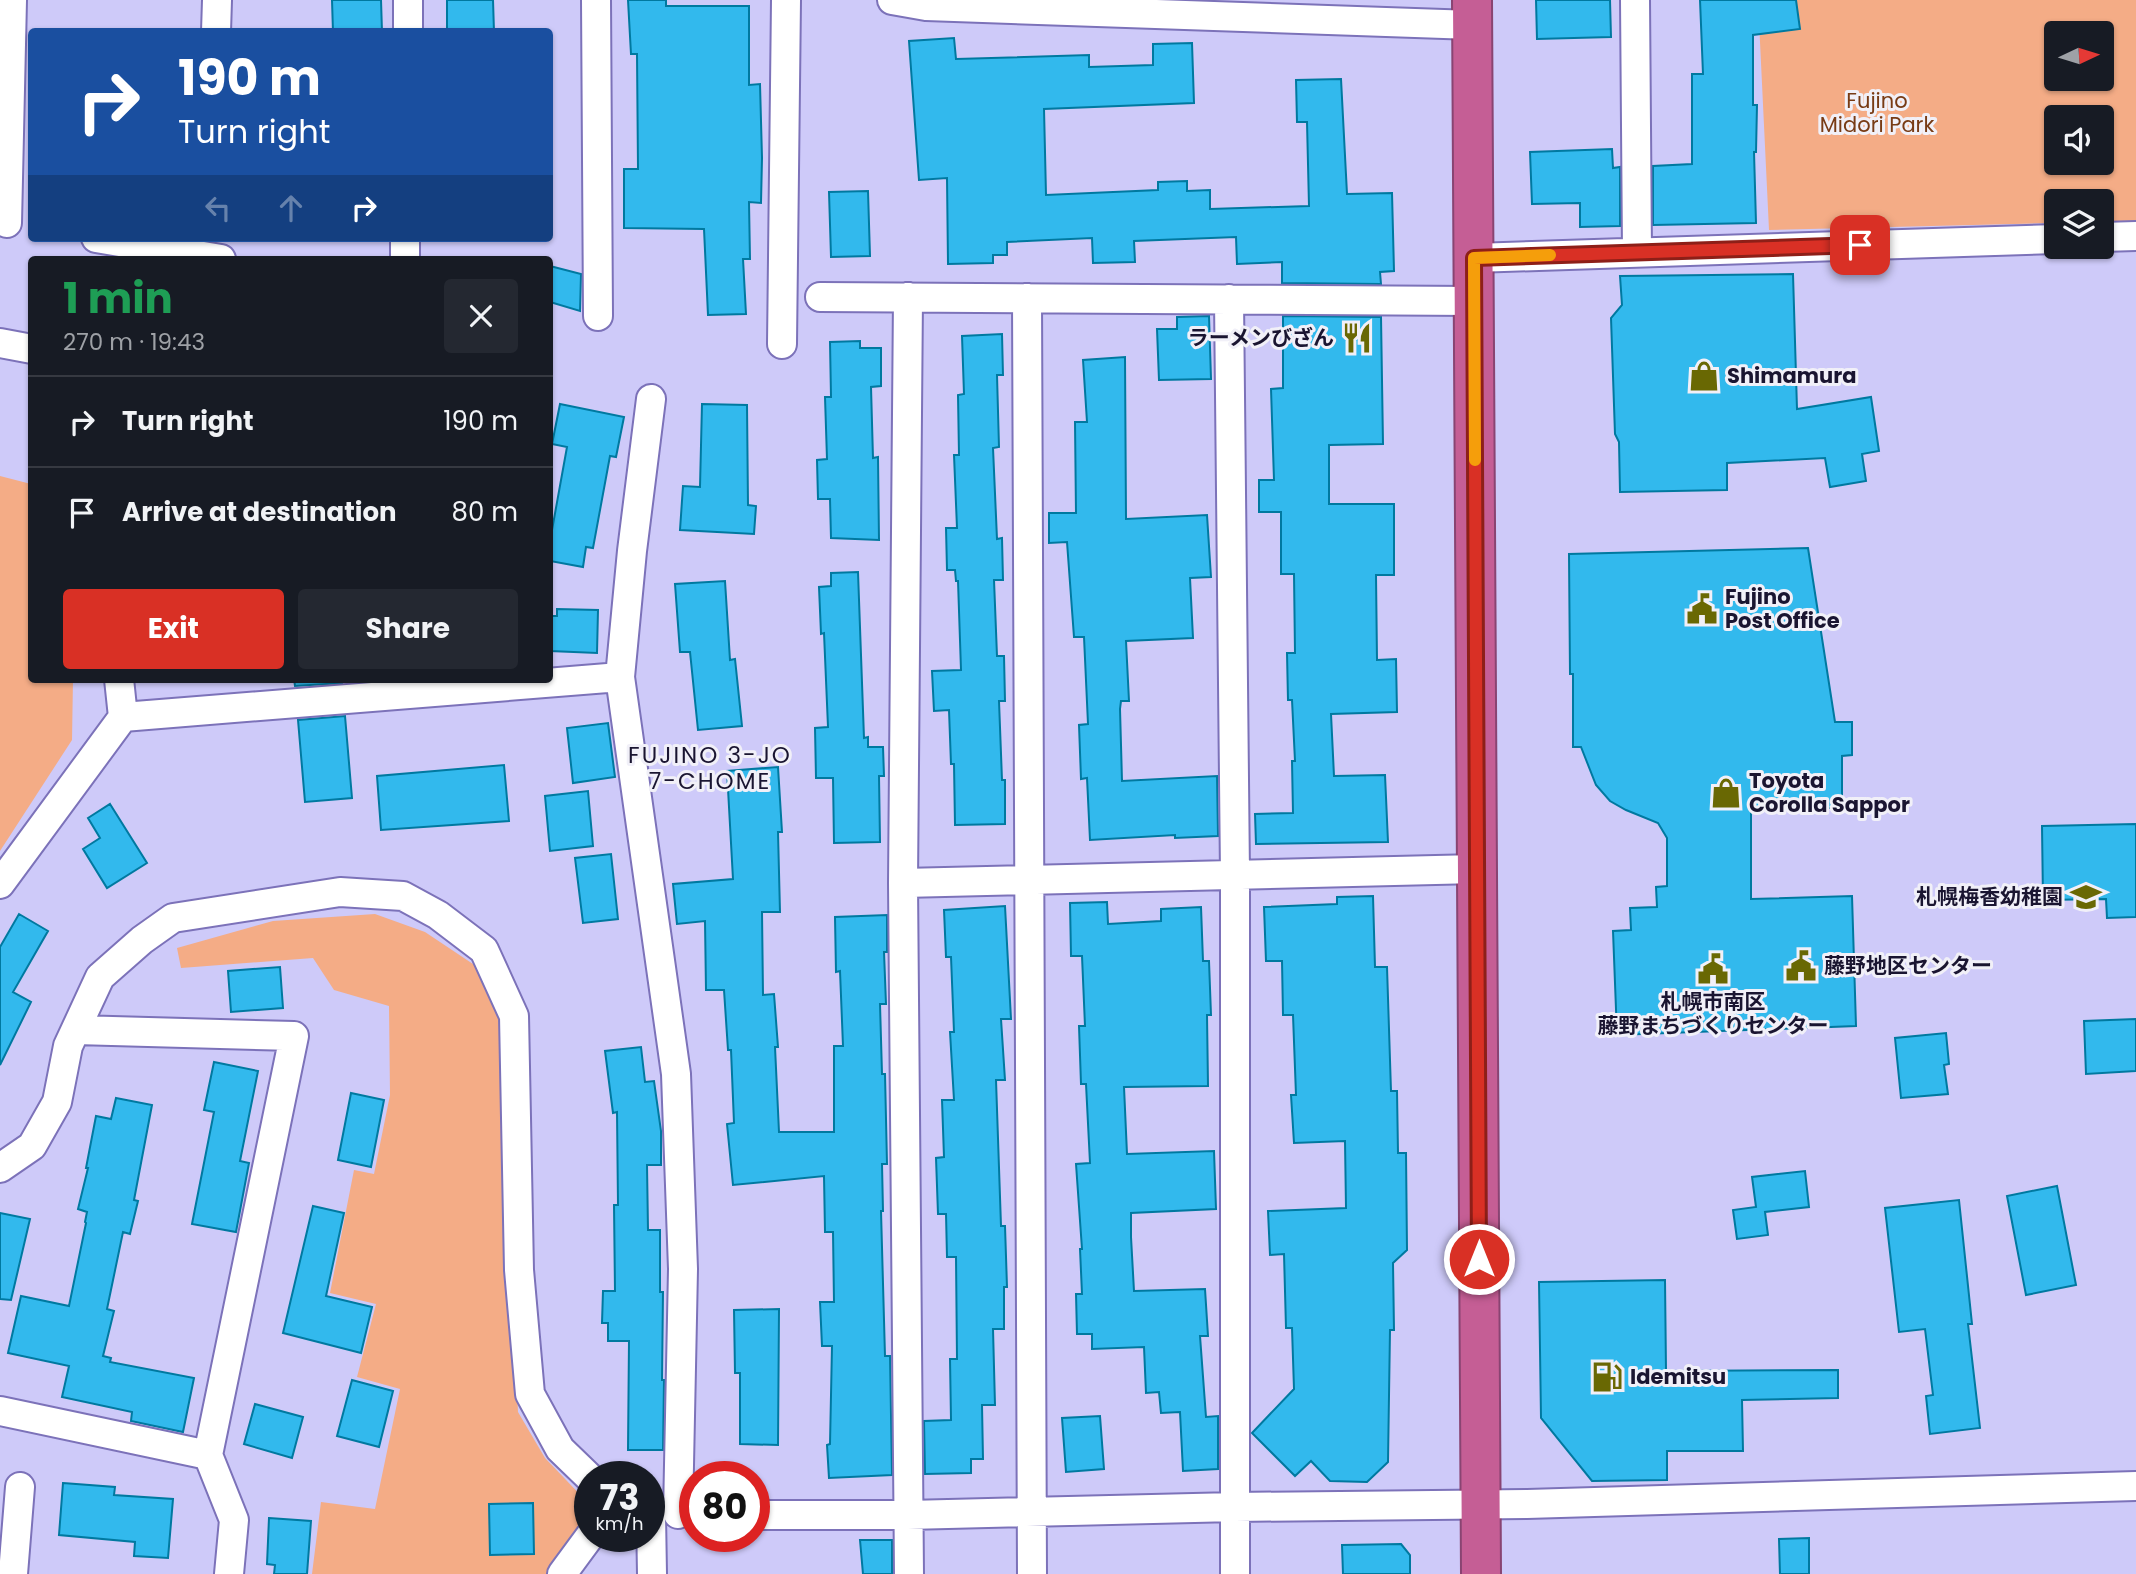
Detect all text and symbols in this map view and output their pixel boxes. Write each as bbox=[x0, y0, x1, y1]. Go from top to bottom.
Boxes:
north arrow bbox=[2044, 21, 2114, 91]
map controls bbox=[2044, 21, 2114, 259]
text: 190 m bbox=[178, 44, 321, 112]
icon: right bbox=[63, 56, 154, 147]
park label: Fujino Midori Park bbox=[1820, 86, 1934, 139]
button: sound bbox=[2044, 105, 2114, 175]
text: Turn right bbox=[178, 109, 330, 154]
icon: left bbox=[199, 189, 237, 227]
icon: ahead bbox=[272, 189, 310, 227]
icon: right bbox=[345, 189, 383, 227]
button: layers bbox=[2044, 189, 2114, 259]
pin bbox=[1830, 215, 1890, 275]
icon: arrive bbox=[1841, 226, 1879, 264]
text: 1 min bbox=[63, 269, 173, 328]
button: close bbox=[444, 279, 518, 353]
restaurant icon: ラーメンびざん bbox=[1340, 321, 1374, 355]
place label: ラーメンびざん bbox=[1188, 323, 1334, 352]
text: 270 m · 19:43 bbox=[63, 326, 205, 358]
shop icon: Shimamura bbox=[1687, 359, 1721, 393]
place label: Shimamura bbox=[1727, 361, 1856, 390]
icon: right bbox=[63, 403, 101, 441]
text: Turn right bbox=[122, 403, 254, 439]
text: 190 m bbox=[443, 403, 518, 439]
icon: arrive bbox=[63, 494, 101, 532]
text: Arrive at destination bbox=[122, 494, 397, 530]
text: 80 m bbox=[452, 494, 518, 530]
place label: Fujino Post Office bbox=[1725, 582, 1840, 635]
button: Exit bbox=[63, 589, 284, 669]
button: Share bbox=[298, 589, 518, 669]
public building icon: Fujino Post Office bbox=[1685, 592, 1719, 626]
district label: FUJINO 3-JO 7-CHOME bbox=[628, 739, 792, 797]
place label: Toyota Corolla Sappor bbox=[1749, 766, 1910, 819]
shop icon: Toyota Corolla Sappor bbox=[1709, 776, 1743, 810]
school or university icon: 札幌梅香幼稚園 bbox=[2069, 880, 2103, 914]
place label: 札幌梅香幼稚園 bbox=[1916, 882, 2063, 911]
public building icon: 藤野地区センター bbox=[1784, 949, 1818, 983]
place label: 藤野地区センター bbox=[1824, 951, 1992, 980]
public building icon: 札幌市南区 藤野まちづくりセンター bbox=[1696, 952, 1730, 986]
place label: 札幌市南区 藤野まちづくりセンター bbox=[1598, 987, 1829, 1040]
position arrow bbox=[1442, 1222, 1516, 1296]
fuel station icon: Idemitsu bbox=[1590, 1360, 1624, 1394]
place label: Idemitsu bbox=[1630, 1362, 1726, 1391]
speed limit sign: 80 bbox=[679, 1461, 770, 1552]
text: 73 bbox=[600, 1473, 639, 1522]
text: km/h bbox=[596, 1511, 643, 1536]

